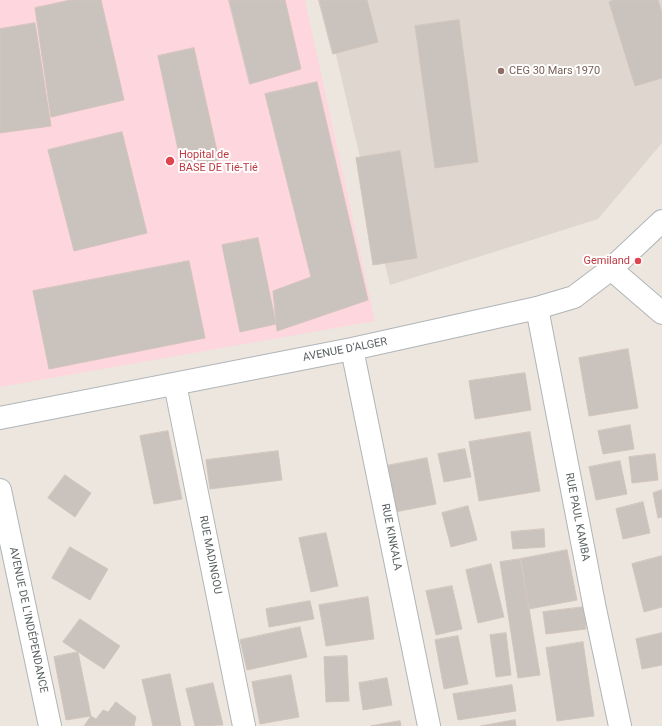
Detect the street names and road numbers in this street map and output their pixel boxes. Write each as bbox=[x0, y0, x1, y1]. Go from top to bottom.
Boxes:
street label: AVENUE D'ALGER bbox=[302, 335, 388, 365]
street label: RUE PAUL KAMBA bbox=[562, 472, 592, 562]
street label: RUE KINKALA bbox=[378, 502, 404, 572]
street label: RUE MADINGOU bbox=[196, 514, 224, 596]
street label: AVENUE DE L'INDÉPENDANCE bbox=[6, 546, 50, 694]

